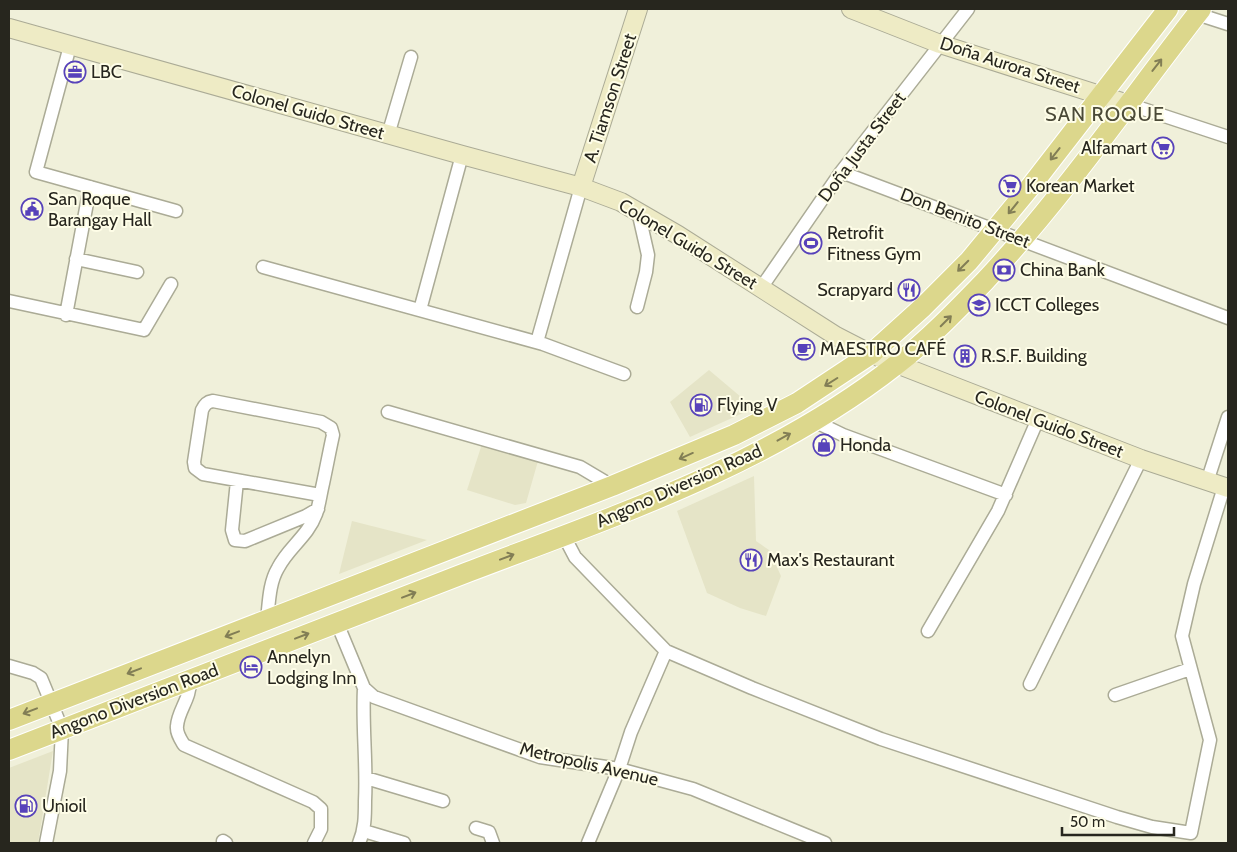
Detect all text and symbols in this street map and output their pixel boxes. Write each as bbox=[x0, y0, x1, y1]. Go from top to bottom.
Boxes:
street label: A. Tiamson Street bbox=[579, 31, 641, 165]
street label: Doña Aurora Street bbox=[937, 32, 1083, 98]
one-way arrow bbox=[1152, 59, 1163, 72]
office icon: LBC bbox=[63, 60, 87, 84]
place label: LBC bbox=[91, 61, 122, 83]
street label: Colonel Guido Street bbox=[229, 80, 387, 144]
street label: Doña Justa Street bbox=[814, 88, 910, 206]
district label: SAN ROQUE bbox=[1045, 102, 1165, 126]
supermarket icon: Alfamart bbox=[1151, 136, 1175, 160]
place label: Alfamart bbox=[1081, 137, 1147, 159]
one-way arrow bbox=[1050, 147, 1061, 160]
supermarket icon: Korean Market bbox=[998, 174, 1022, 198]
place label: Korean Market bbox=[1026, 175, 1135, 197]
street label: Don Benito Street bbox=[897, 183, 1033, 253]
place label: San Roque Barangay Hall bbox=[48, 188, 152, 231]
street label: Colonel Guido Street bbox=[615, 194, 761, 294]
public building icon: San Roque Barangay Hall bbox=[20, 197, 44, 221]
one-way arrow bbox=[1008, 201, 1019, 214]
place label: Retrofit Fitness Gym bbox=[827, 222, 921, 265]
sports icon: Retrofit Fitness Gym bbox=[799, 231, 823, 255]
bank icon: China Bank bbox=[992, 258, 1016, 282]
place label: China Bank bbox=[1020, 259, 1106, 281]
one-way arrow bbox=[957, 260, 970, 272]
restaurant icon: Scrapyard bbox=[897, 278, 921, 302]
place label: Scrapyard bbox=[817, 279, 893, 301]
school or university icon: ICCT Colleges bbox=[967, 293, 991, 317]
place label: ICCT Colleges bbox=[995, 294, 1099, 316]
one-way arrow bbox=[939, 315, 952, 327]
cafe icon: MAESTRO CAFÉ bbox=[792, 337, 816, 361]
place label: MAESTRO CAFÉ bbox=[820, 338, 946, 360]
building icon: R.S.F. Building bbox=[953, 344, 977, 368]
place label: R.S.F. Building bbox=[981, 345, 1088, 367]
one-way arrow bbox=[824, 377, 838, 387]
street label: Colonel Guido Street bbox=[971, 385, 1127, 463]
fuel station icon: Flying V bbox=[689, 393, 713, 417]
place label: Flying V bbox=[717, 394, 778, 416]
one-way arrow bbox=[777, 432, 791, 442]
shop icon: Honda bbox=[812, 433, 836, 457]
place label: Honda bbox=[840, 434, 891, 456]
street label: Angono Diversion Road bbox=[593, 440, 765, 532]
one-way arrow bbox=[679, 452, 694, 462]
restaurant icon: Max's Restaurant bbox=[739, 548, 763, 572]
place label: Max's Restaurant bbox=[767, 549, 895, 571]
one-way arrow bbox=[499, 552, 514, 561]
one-way arrow bbox=[401, 590, 416, 599]
one-way arrow bbox=[225, 629, 240, 639]
one-way arrow bbox=[294, 631, 309, 641]
place label: Annelyn Lodging Inn bbox=[267, 646, 356, 689]
hotel icon: Annelyn Lodging Inn bbox=[239, 655, 263, 679]
street label: Angono Diversion Road bbox=[47, 659, 221, 743]
one-way arrow bbox=[127, 667, 142, 677]
one-way arrow bbox=[23, 707, 38, 717]
street label: Metropolis Avenue bbox=[518, 737, 660, 791]
fuel station icon: Unioil bbox=[14, 794, 38, 818]
place label: Unioil bbox=[42, 795, 87, 817]
scale bar bbox=[1062, 804, 1174, 836]
text: 50 m bbox=[1070, 813, 1105, 831]

